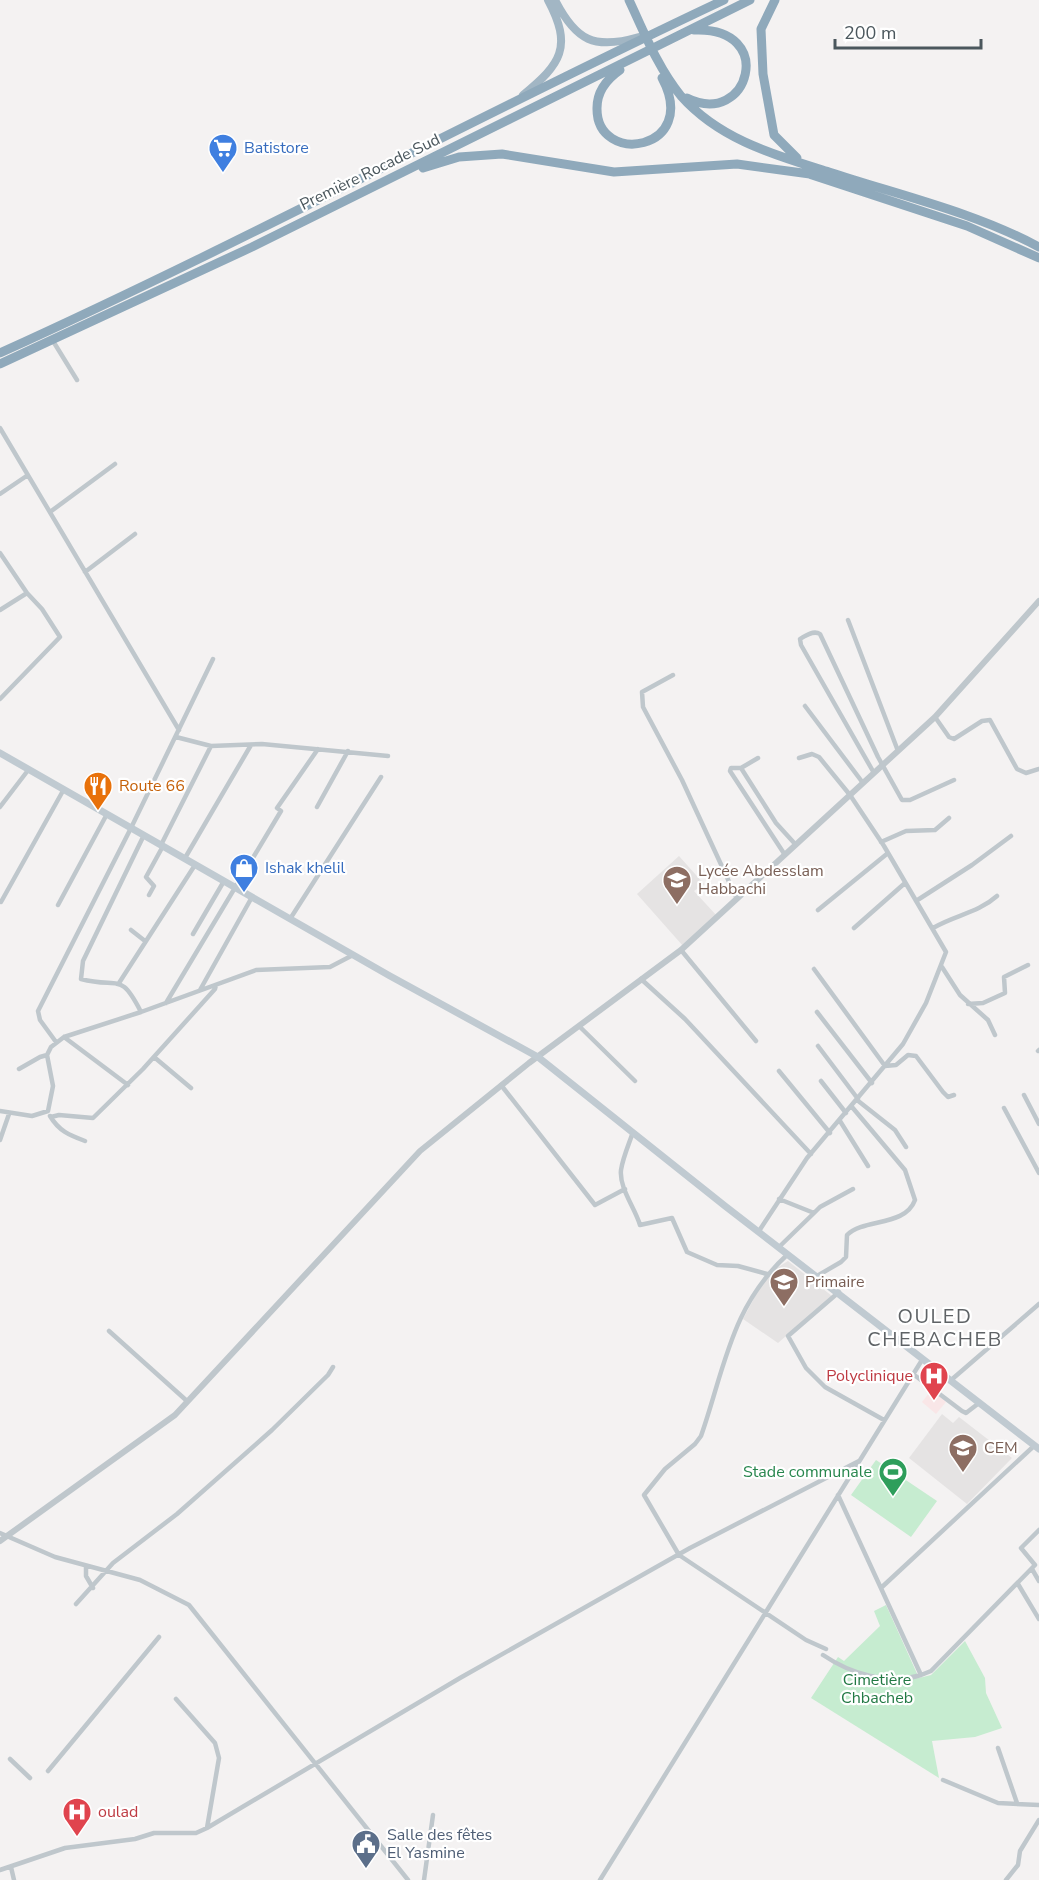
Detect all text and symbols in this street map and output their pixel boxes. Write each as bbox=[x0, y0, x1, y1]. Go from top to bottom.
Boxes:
scale bar bbox=[835, 12, 980, 50]
text: 200 m bbox=[844, 21, 896, 45]
street label: Première Rocade Sud bbox=[296, 128, 444, 216]
supermarket icon: Batistore bbox=[207, 132, 239, 174]
place label: Batistore bbox=[244, 137, 309, 159]
restaurant icon: Route 66 bbox=[82, 770, 114, 812]
place label: Route 66 bbox=[119, 775, 185, 797]
shop icon: Ishak khelil bbox=[228, 852, 260, 894]
place label: Ishak khelil bbox=[265, 857, 346, 879]
place label: Lycée Abdesslam Habbachi bbox=[698, 860, 824, 900]
school or university icon: Lycée Abdesslam Habbachi bbox=[661, 864, 693, 906]
school or university icon: Primaire bbox=[768, 1266, 800, 1308]
place label: Primaire bbox=[805, 1271, 864, 1293]
district label: OULED CHEBACHEB bbox=[867, 1303, 1003, 1353]
hospital icon: Polyclinique bbox=[918, 1360, 950, 1402]
place label: Polyclinique bbox=[826, 1365, 913, 1387]
school or university icon: CEM bbox=[947, 1432, 979, 1474]
place label: CEM bbox=[984, 1437, 1018, 1459]
sports icon: Stade communale bbox=[877, 1456, 909, 1498]
place label: Stade communale bbox=[743, 1461, 872, 1483]
park label: Cimetière Chbacheb bbox=[841, 1669, 913, 1709]
hospital icon: oulad bbox=[61, 1796, 93, 1838]
place label: oulad bbox=[98, 1801, 138, 1823]
place label: Salle des fêtes El Yasmine bbox=[387, 1824, 492, 1864]
public building icon: Salle des fêtes El Yasmine bbox=[350, 1828, 382, 1870]

